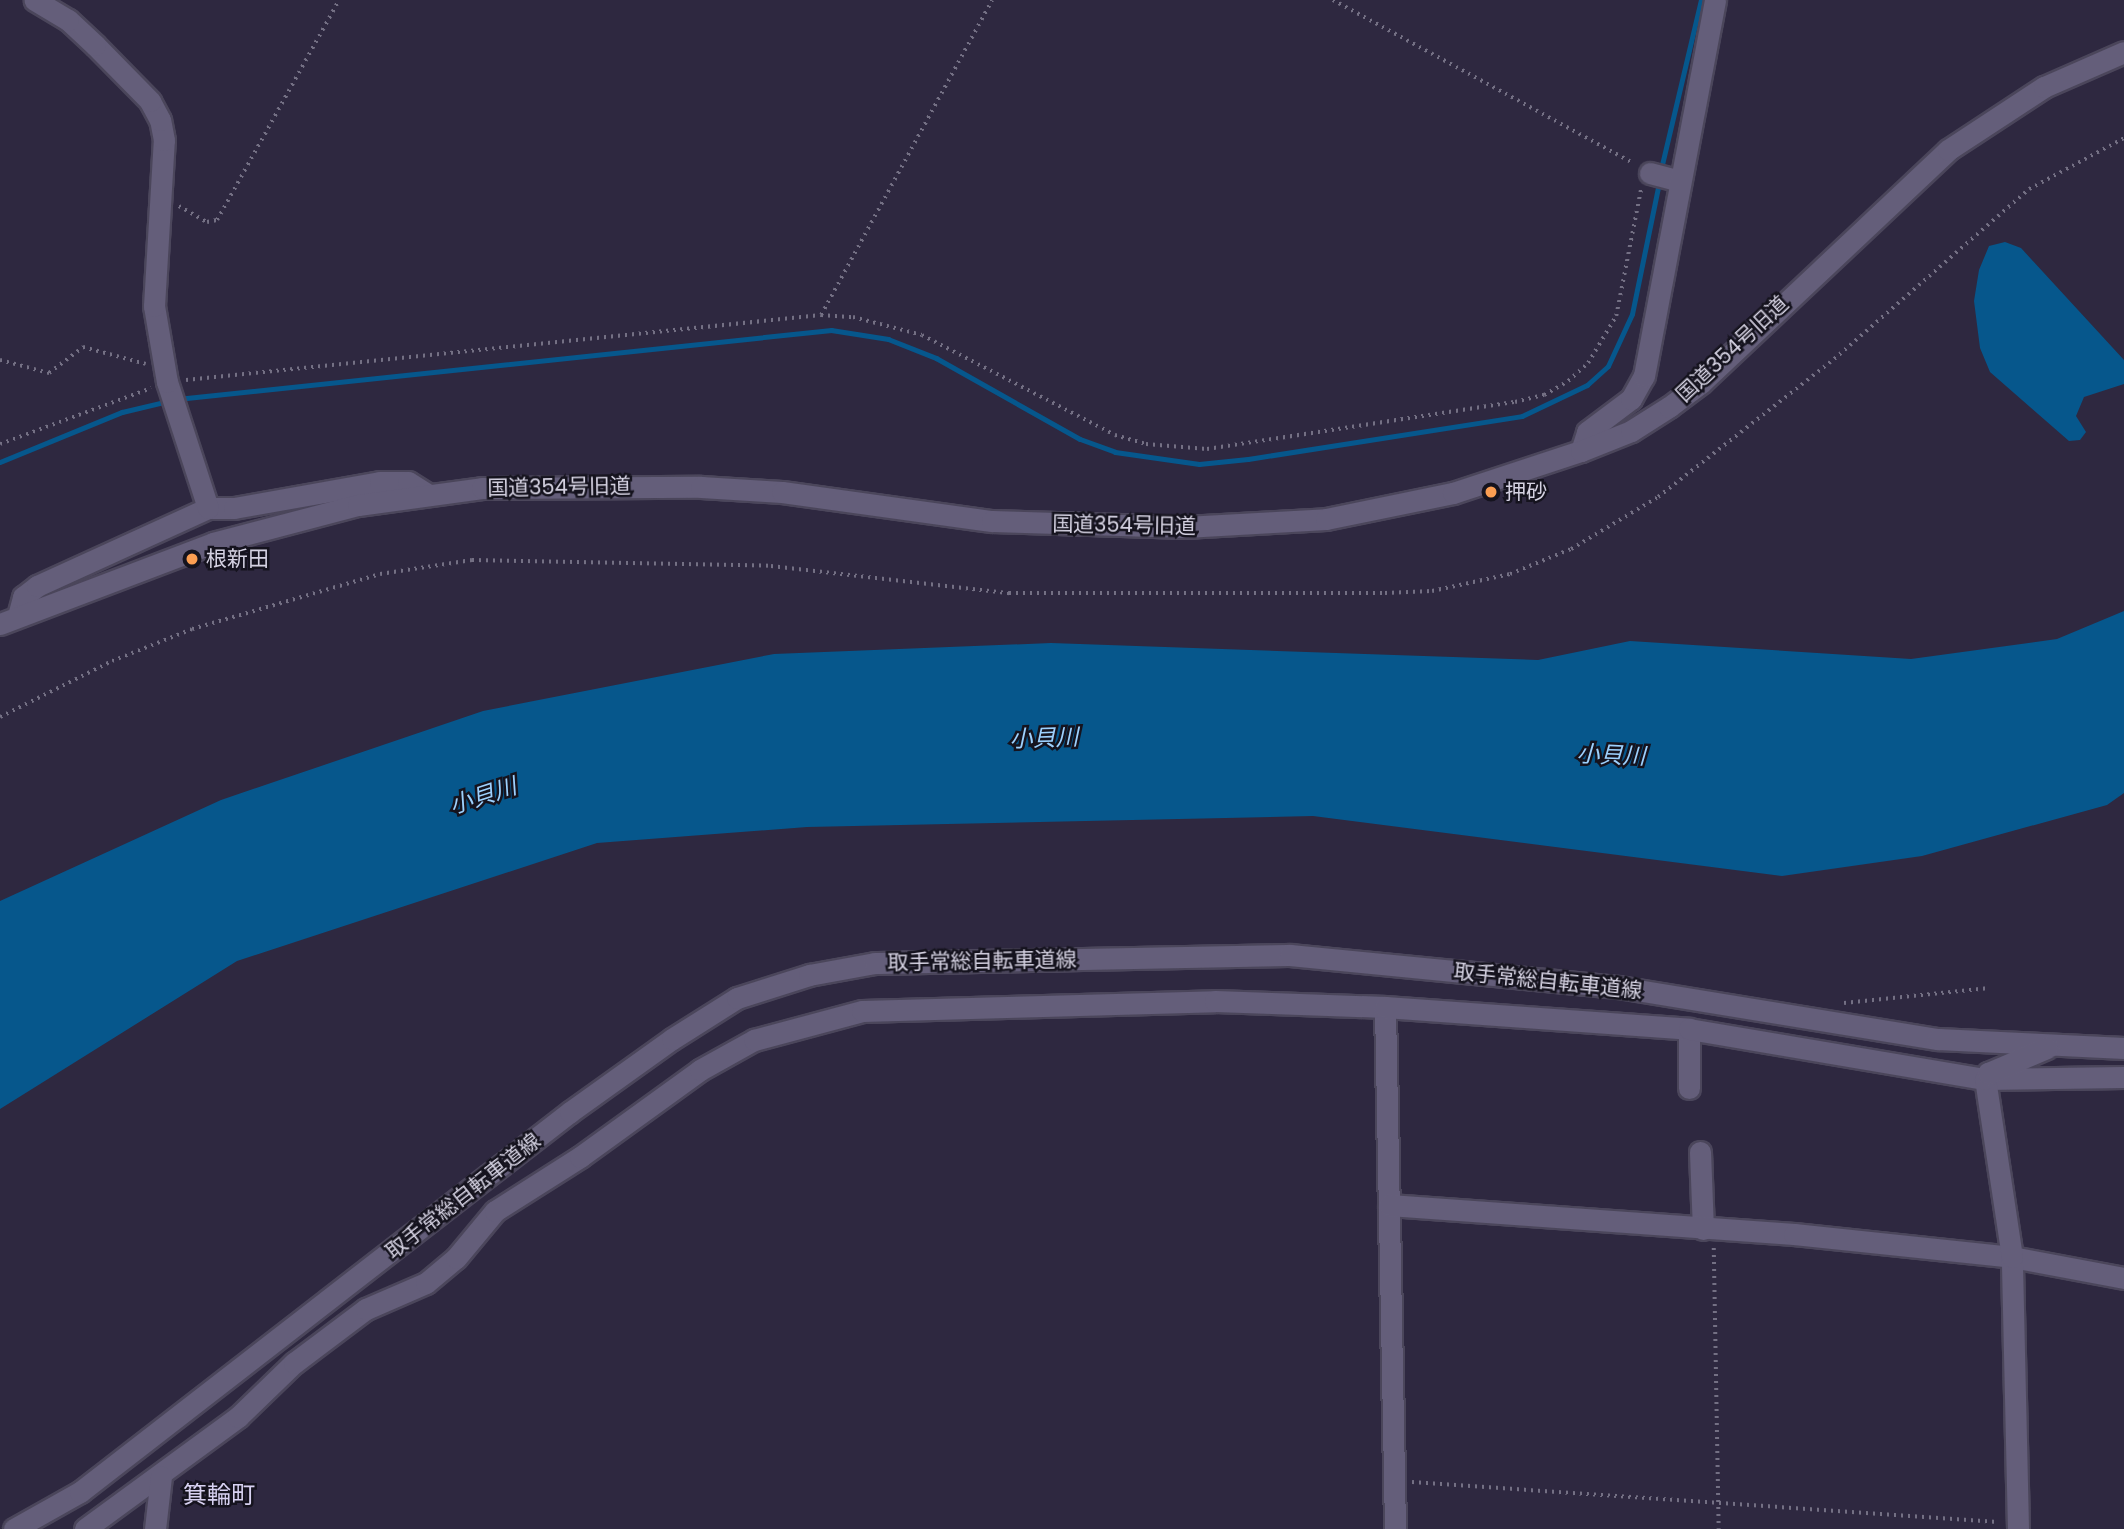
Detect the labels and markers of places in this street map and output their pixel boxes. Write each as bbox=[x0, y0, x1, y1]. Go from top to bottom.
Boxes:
place label: 押砂 bbox=[1505, 479, 1547, 505]
marker: 押砂 bbox=[1483, 484, 1499, 500]
place label: 根新田 bbox=[206, 546, 269, 572]
marker: 根新田 bbox=[184, 551, 200, 567]

